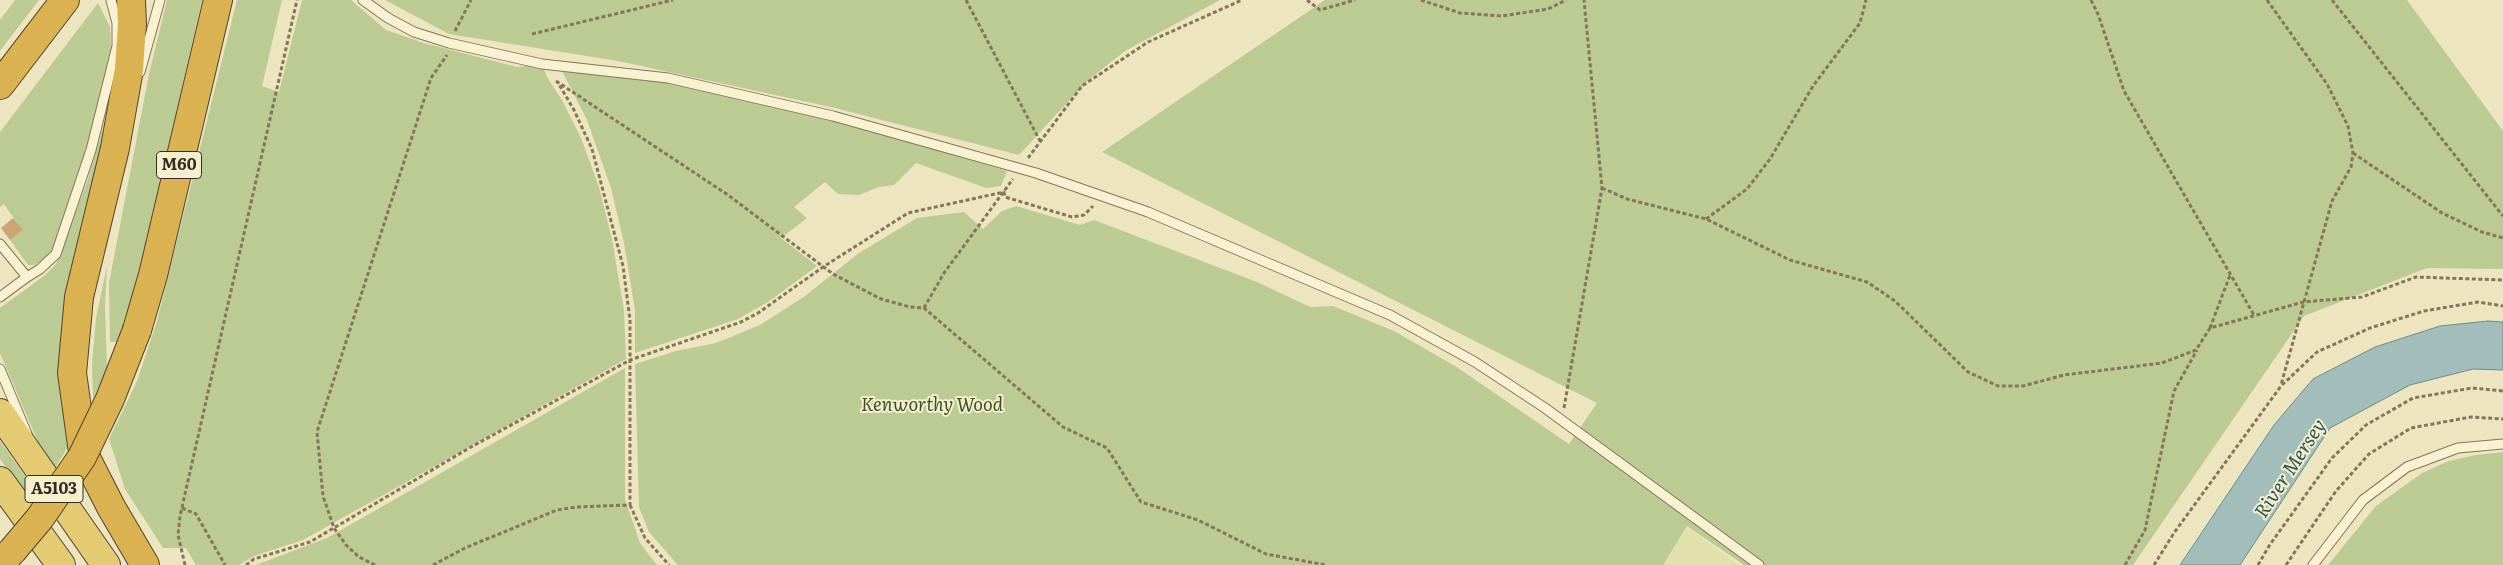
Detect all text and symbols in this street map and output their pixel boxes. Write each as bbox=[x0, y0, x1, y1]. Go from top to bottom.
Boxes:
road number: M60 bbox=[156, 152, 202, 178]
park label: Kenworthy Wood bbox=[861, 395, 1003, 417]
water label: River Mersey bbox=[2251, 415, 2331, 523]
road number: A5103 bbox=[25, 476, 83, 502]

